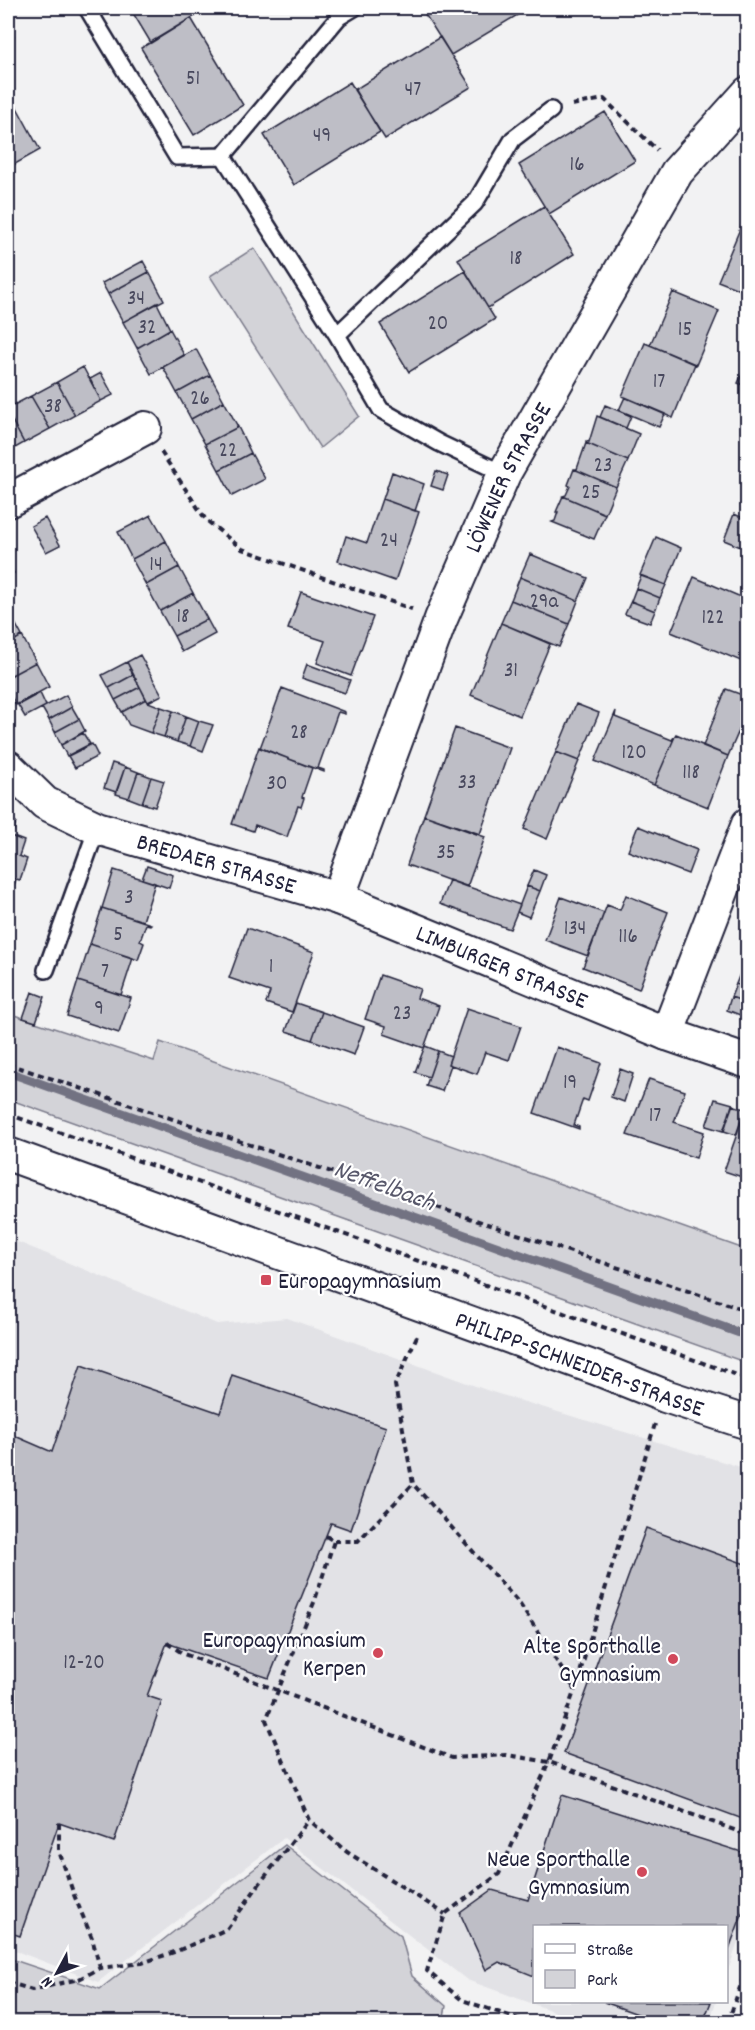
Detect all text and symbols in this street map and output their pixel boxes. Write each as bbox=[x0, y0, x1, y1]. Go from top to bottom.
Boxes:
house number: 51 bbox=[186, 65, 200, 95]
house number: 47 bbox=[405, 76, 421, 106]
house number: 49 bbox=[313, 122, 331, 152]
house number: 16 bbox=[570, 151, 584, 181]
house number: 18 bbox=[509, 245, 523, 275]
house number: 34 bbox=[127, 285, 145, 315]
house number: 20 bbox=[428, 310, 448, 340]
house number: 32 bbox=[138, 314, 156, 344]
house number: 15 bbox=[678, 316, 692, 346]
house number: 17 bbox=[653, 368, 665, 398]
house number: 26 bbox=[190, 385, 210, 415]
house number: 38 bbox=[44, 393, 62, 423]
street label: LÖWENER STRASSE bbox=[458, 397, 562, 559]
house number: 22 bbox=[219, 437, 237, 467]
house number: 23 bbox=[594, 452, 612, 482]
house number: 25 bbox=[582, 479, 600, 509]
house number: 24 bbox=[380, 527, 398, 557]
house number: 14 bbox=[149, 551, 163, 581]
house number: 29a bbox=[530, 588, 559, 618]
house number: 18 bbox=[176, 603, 190, 633]
house number: 122 bbox=[702, 604, 724, 634]
house number: 31 bbox=[504, 657, 518, 687]
house number: 28 bbox=[290, 719, 308, 749]
house number: 120 bbox=[621, 739, 647, 769]
house number: 118 bbox=[682, 759, 700, 789]
house number: 33 bbox=[458, 769, 476, 799]
house number: 30 bbox=[267, 770, 287, 800]
street label: BREDAER STRASSE bbox=[132, 826, 300, 905]
house number: 35 bbox=[436, 839, 456, 869]
house number: 3 bbox=[124, 884, 134, 914]
house number: 134 bbox=[564, 915, 586, 945]
street label: LIMBURGER STRASSE bbox=[410, 918, 592, 1019]
house number: 5 bbox=[113, 921, 123, 951]
house number: 116 bbox=[618, 923, 638, 953]
house number: 1 bbox=[269, 953, 273, 983]
house number: 7 bbox=[101, 958, 109, 988]
house number: 9 bbox=[94, 995, 104, 1025]
house number: 23 bbox=[393, 1000, 411, 1030]
house number: 19 bbox=[563, 1069, 577, 1099]
house number: 17 bbox=[649, 1102, 661, 1132]
water label: Neffelbach bbox=[328, 1152, 441, 1223]
place label: Europagymnasium bbox=[278, 1266, 442, 1300]
marker: Europagymnasium bbox=[259, 1273, 273, 1287]
street label: PHILIPP-SCHNEIDER-STRASSE bbox=[450, 1304, 708, 1428]
place label: Europagymnasium Kerpen bbox=[202, 1625, 366, 1687]
place label: Alte Sporthalle Gymnasium bbox=[523, 1631, 661, 1693]
marker: Europagymnasium Kerpen bbox=[371, 1646, 385, 1660]
house number: 12-20 bbox=[63, 1649, 105, 1679]
marker: Alte Sporthalle Gymnasium bbox=[666, 1652, 680, 1666]
place label: Neue Sporthalle Gymnasium bbox=[487, 1844, 630, 1906]
marker: Neue Sporthalle Gymnasium bbox=[635, 1865, 649, 1879]
legend bbox=[533, 1925, 728, 2003]
text: Straße bbox=[587, 1939, 633, 1964]
north arrow bbox=[27, 1943, 87, 2003]
text: Park bbox=[587, 1969, 618, 1994]
text: N bbox=[36, 1971, 59, 1992]

